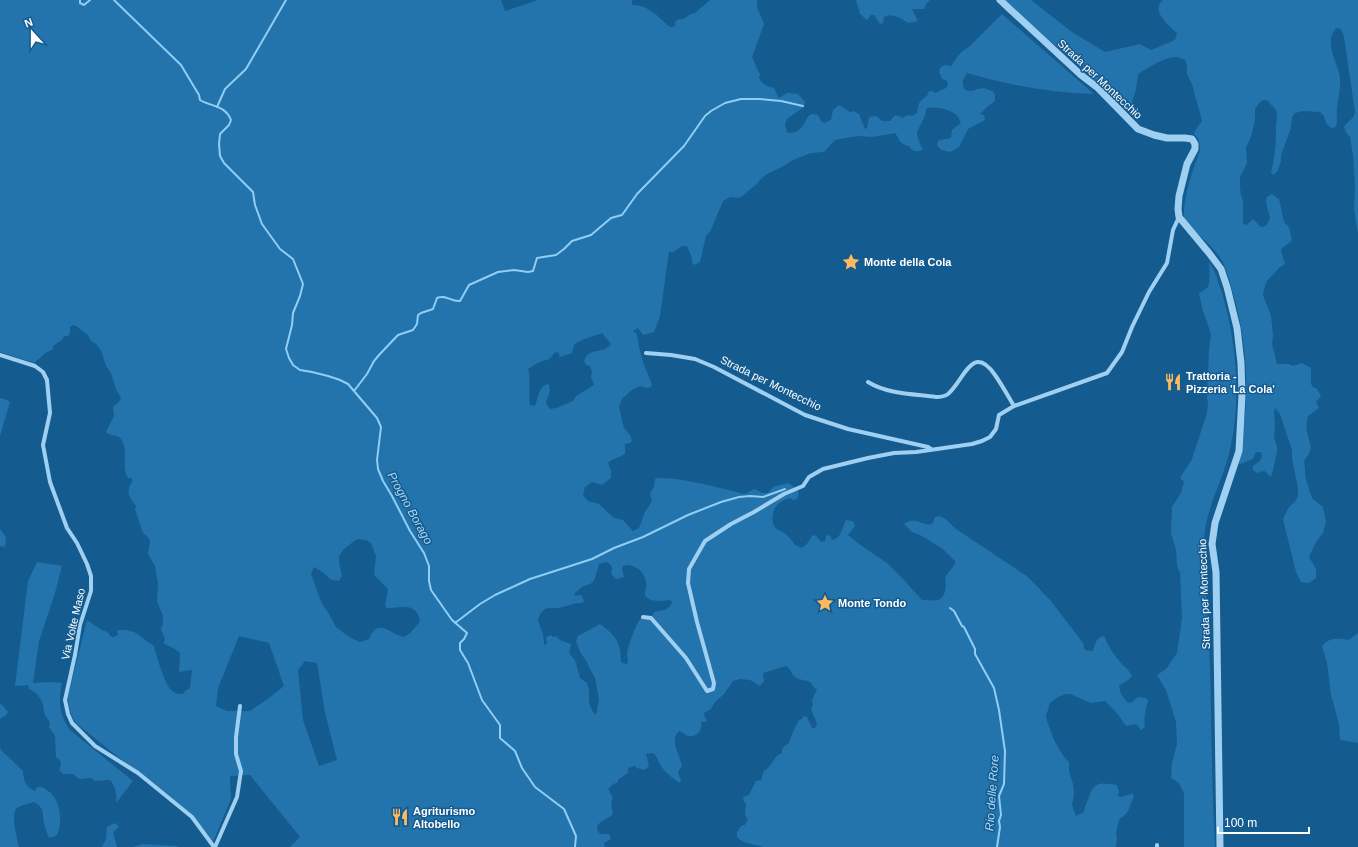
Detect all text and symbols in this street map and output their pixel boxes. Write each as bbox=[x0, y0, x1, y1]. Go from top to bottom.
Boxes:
north arrow bbox=[12, 12, 52, 52]
text: N bbox=[23, 16, 34, 30]
street label: Strada per Montecchio bbox=[1055, 37, 1145, 121]
place icon: Monte della Cola bbox=[841, 252, 861, 272]
place label: Monte della Cola bbox=[864, 256, 952, 268]
street label: Strada per Montecchio bbox=[719, 353, 823, 413]
place label: Trattoria - Pizzeria 'La Cola' bbox=[1186, 370, 1275, 395]
restaurant icon: Trattoria - Pizzeria 'La Cola' bbox=[1163, 372, 1183, 392]
water label: Progno Borago bbox=[384, 469, 436, 547]
street label: Strada per Montecchio bbox=[1196, 538, 1212, 650]
street label: Via Volte Maso bbox=[59, 587, 87, 661]
place icon: Monte Tondo bbox=[815, 593, 835, 613]
place label: Monte Tondo bbox=[838, 597, 906, 609]
water label: Rio delle Rore bbox=[982, 754, 1002, 831]
place label: Agriturismo Altobello bbox=[413, 805, 476, 830]
restaurant icon: Agriturismo Altobello bbox=[390, 807, 410, 827]
scale bar bbox=[1218, 809, 1309, 835]
text: 100 m bbox=[1224, 816, 1257, 830]

